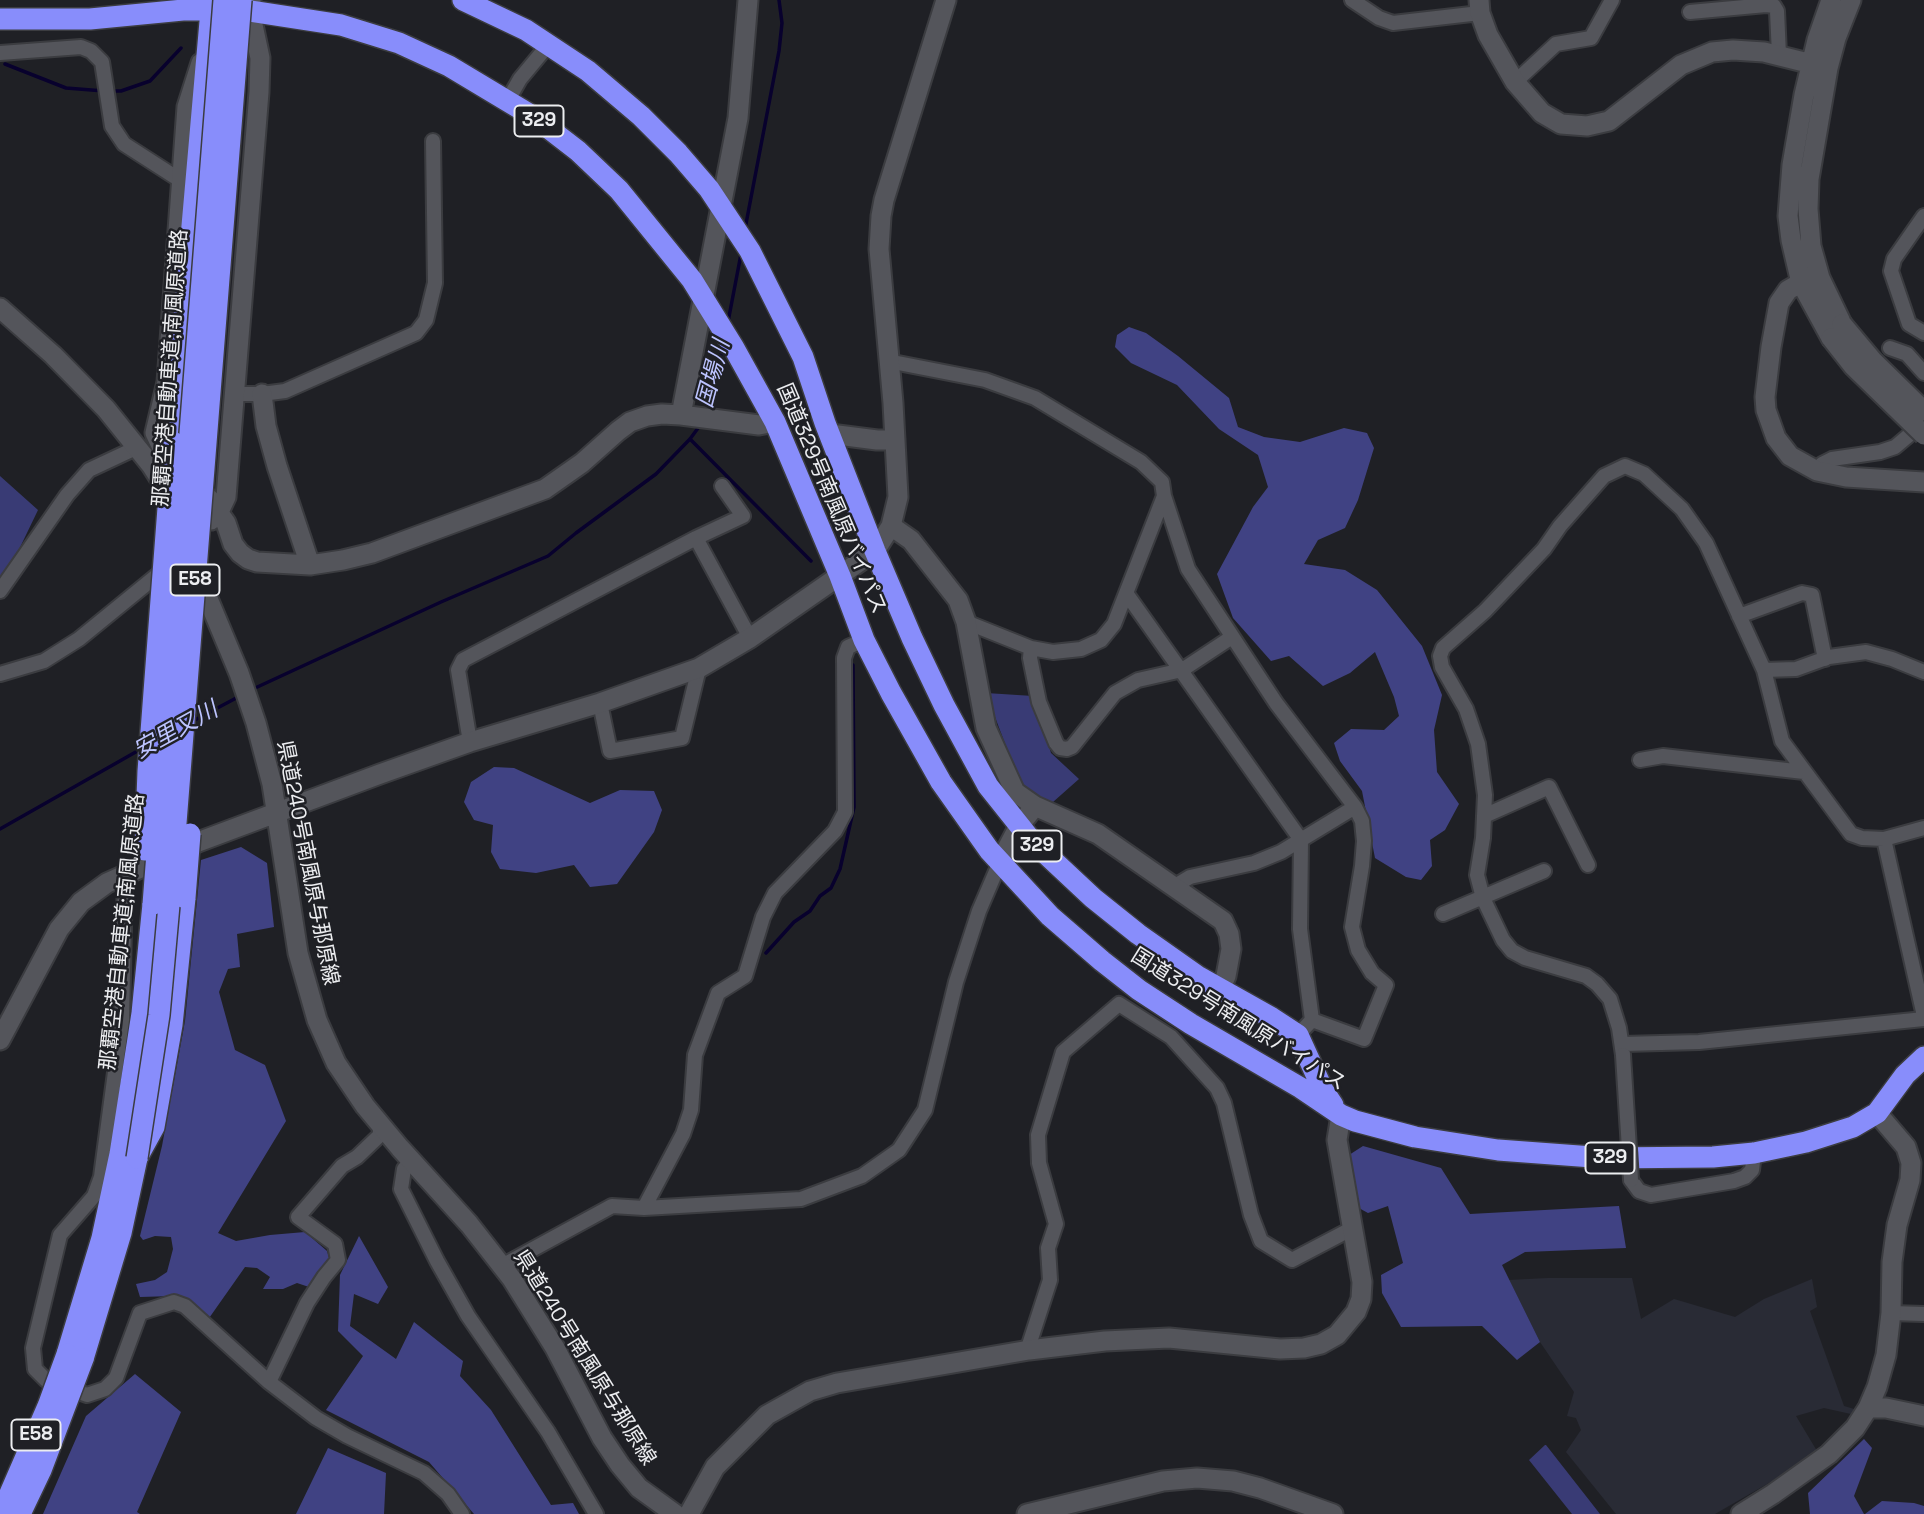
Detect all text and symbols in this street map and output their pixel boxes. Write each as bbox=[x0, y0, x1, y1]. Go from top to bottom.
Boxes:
road number: 329 bbox=[514, 105, 564, 136]
street label: 那覇空港自動車道;南風原道路 bbox=[149, 228, 193, 508]
water label: 国場川 bbox=[692, 337, 736, 411]
street label: 国道329号南風原バイパス bbox=[771, 380, 891, 618]
road number: E58 bbox=[170, 565, 220, 596]
water label: 安里又川 bbox=[129, 697, 223, 765]
street label: 県道240号南風原与那原線 bbox=[271, 739, 343, 987]
street label: 那覇空港自動車道;南風原道路 bbox=[96, 792, 150, 1072]
road number: 329 bbox=[1012, 831, 1062, 862]
street label: 国道329号南風原バイパス bbox=[1126, 944, 1350, 1096]
road number: 329 bbox=[1586, 1142, 1634, 1174]
street label: 県道240号南風原与那原線 bbox=[507, 1246, 661, 1470]
road number: E58 bbox=[12, 1420, 60, 1450]

